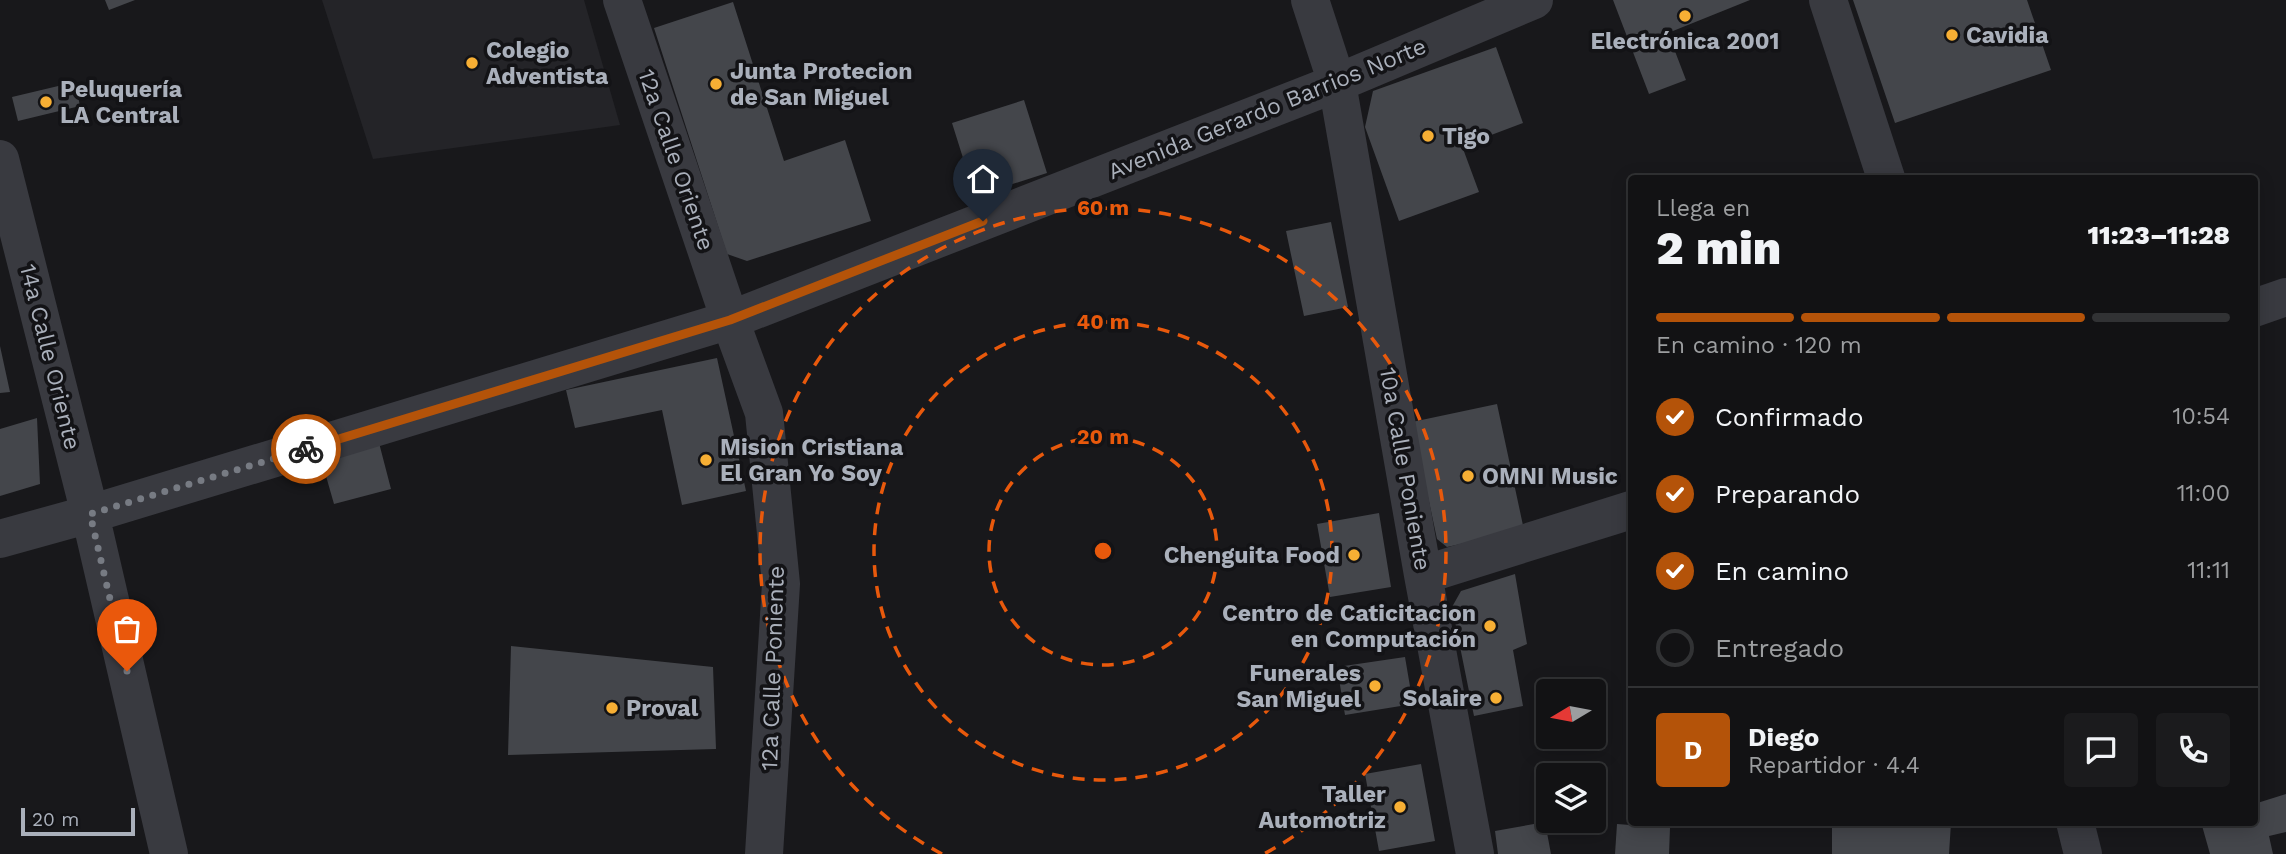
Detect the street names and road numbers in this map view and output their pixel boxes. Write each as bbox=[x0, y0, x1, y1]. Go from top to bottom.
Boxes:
street label: Avenida Gerardo Barrios Norte bbox=[1104, 33, 1430, 185]
street label: 12a Calle Oriente bbox=[632, 66, 720, 254]
street label: 14a Calle Oriente bbox=[14, 261, 86, 453]
street label: 10a Calle Poniente bbox=[1374, 365, 1436, 573]
street label: 12a Calle Poniente bbox=[756, 565, 790, 771]

